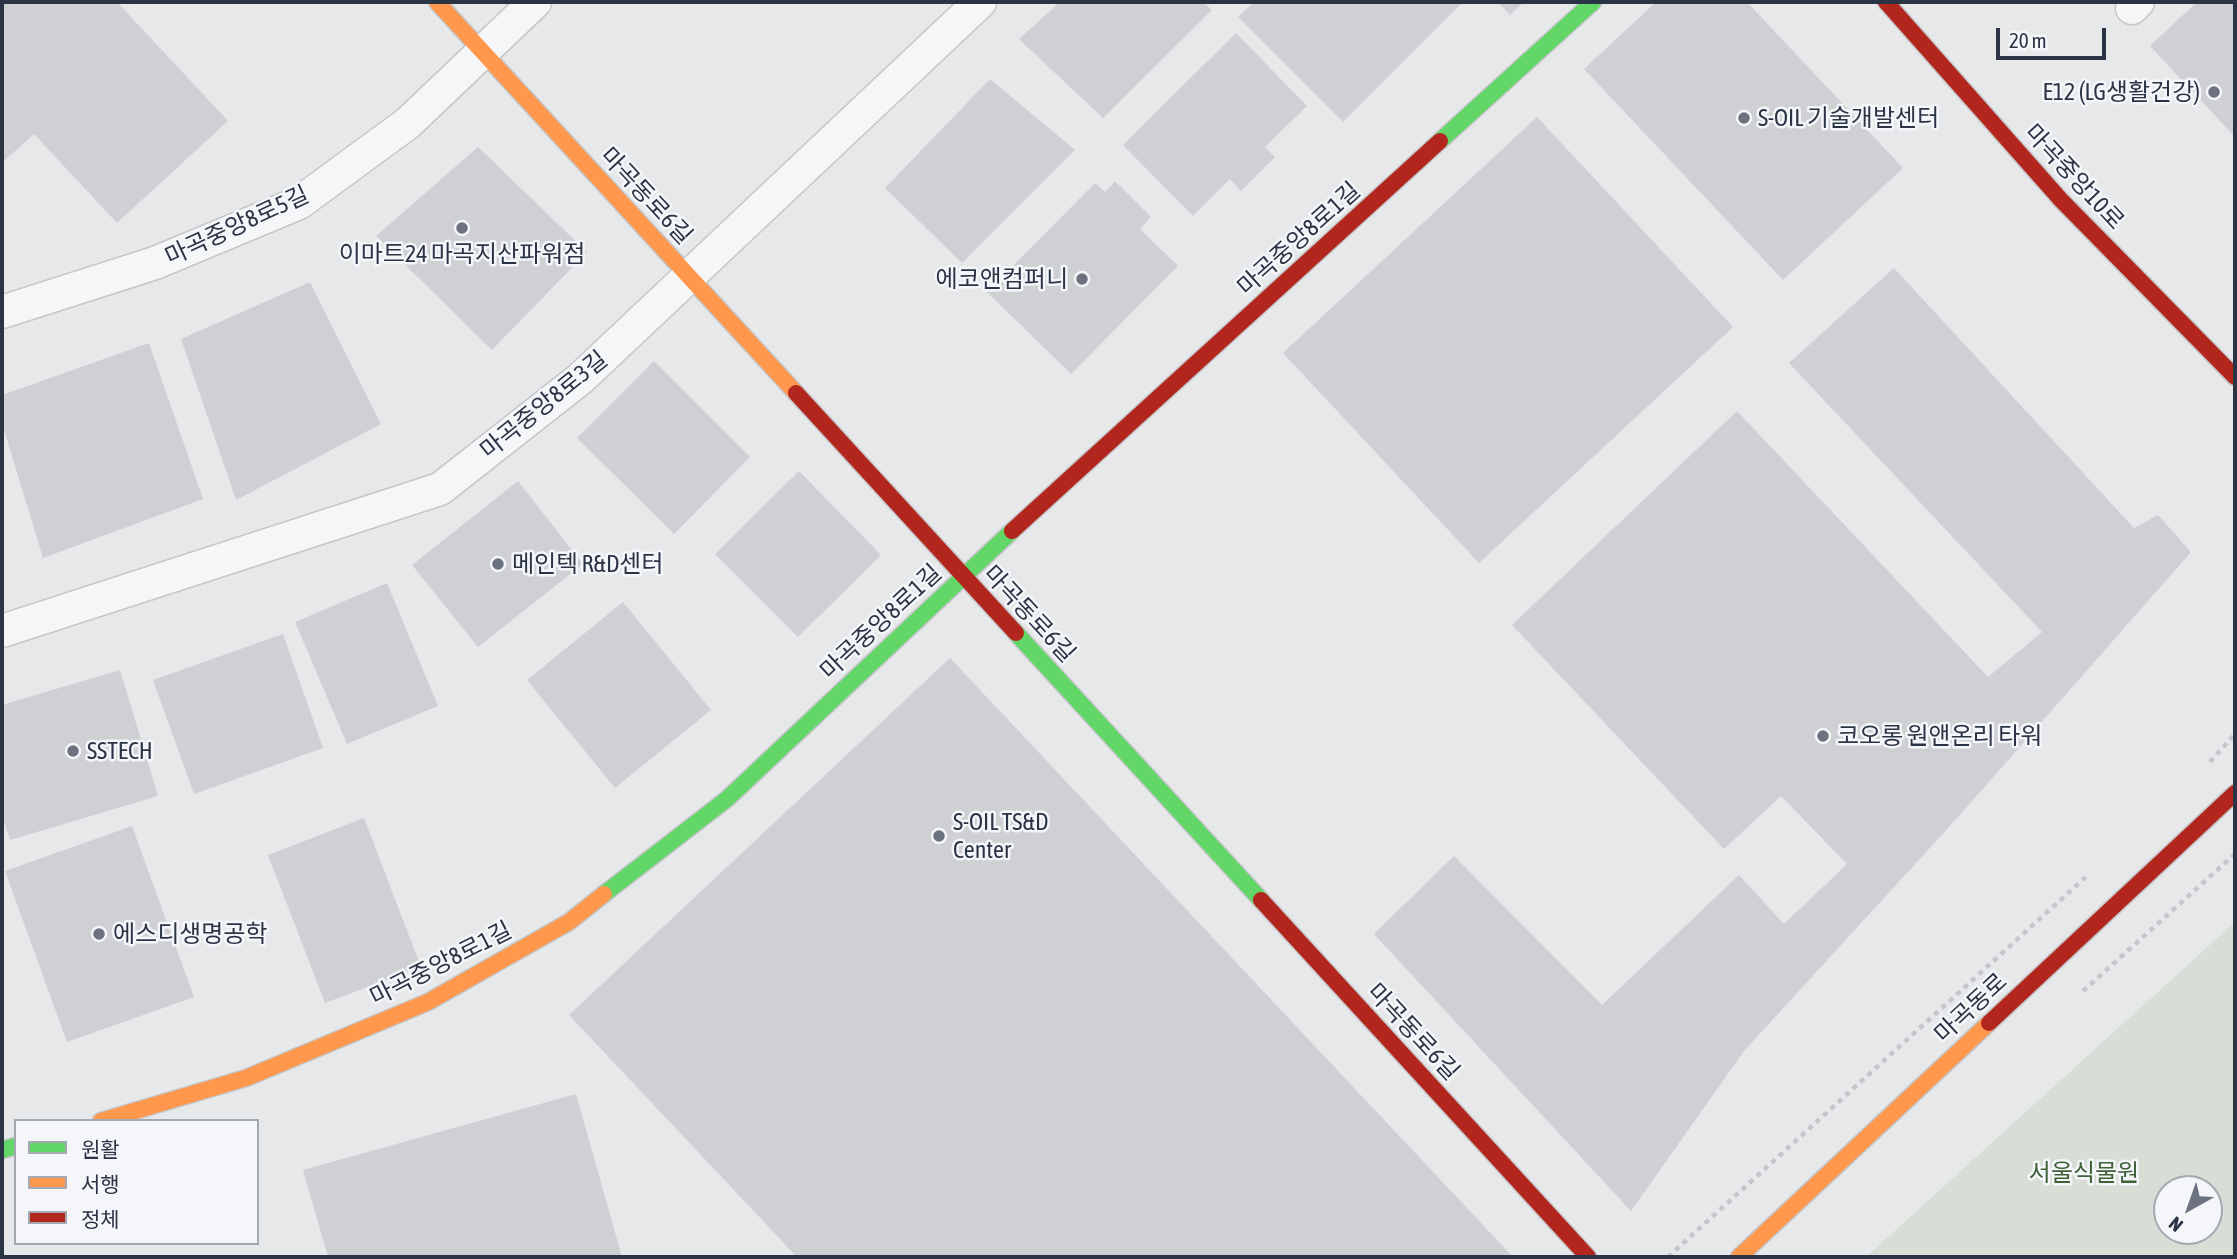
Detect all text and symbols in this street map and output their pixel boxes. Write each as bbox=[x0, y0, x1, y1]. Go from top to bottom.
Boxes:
scale bar bbox=[1999, 14, 2109, 58]
text: 20 m bbox=[2009, 28, 2047, 52]
place label: E12 (LG생활건강) bbox=[2043, 78, 2200, 106]
marker: E12 (LG생활건강) bbox=[2206, 84, 2222, 100]
place label: S-OIL 기술개발센터 bbox=[1758, 104, 1939, 132]
marker: S-OIL 기술개발센터 bbox=[1736, 110, 1752, 126]
street label: 마곡중앙10로 bbox=[2018, 119, 2130, 235]
street label: 마곡동로6길 bbox=[594, 142, 698, 250]
street label: 마곡중앙8로1길 bbox=[1232, 176, 1366, 302]
street label: 마곡중앙8로5길 bbox=[161, 180, 313, 272]
marker: 이마트24 마곡지산파워점 bbox=[454, 220, 470, 236]
place label: 이마트24 마곡지산파워점 bbox=[339, 240, 585, 268]
place label: 에코앤컴퍼니 bbox=[936, 265, 1068, 293]
marker: 에코앤컴퍼니 bbox=[1074, 271, 1090, 287]
street label: 마곡중앙8로3길 bbox=[475, 345, 613, 465]
place label: 메인텍 R&D센터 bbox=[512, 550, 664, 578]
marker: 메인텍 R&D센터 bbox=[490, 556, 506, 572]
street label: 마곡중앙8로1길 bbox=[814, 559, 948, 685]
street label: 마곡동로6길 bbox=[977, 560, 1081, 668]
place label: 코오롱 원앤온리 타워 bbox=[1837, 722, 2042, 750]
marker: 코오롱 원앤온리 타워 bbox=[1815, 728, 1831, 744]
place label: SSTECH bbox=[87, 737, 153, 765]
marker: SSTECH bbox=[65, 743, 81, 759]
place label: S-OIL TS&D Center bbox=[953, 808, 1048, 864]
marker: S-OIL TS&D Center bbox=[931, 828, 947, 844]
street label: 마곡중앙8로1길 bbox=[365, 916, 517, 1012]
place label: 에스디생명공학 bbox=[113, 920, 268, 948]
marker: 에스디생명공학 bbox=[91, 926, 107, 942]
street label: 마곡동로 bbox=[1929, 967, 2013, 1049]
street label: 마곡동로6길 bbox=[1361, 978, 1465, 1086]
legend bbox=[14, 1119, 259, 1245]
text: 원활 bbox=[81, 1137, 120, 1161]
park label: 서울식물원 bbox=[2029, 1159, 2139, 1187]
text: 서행 bbox=[81, 1172, 120, 1196]
north arrow bbox=[2153, 1175, 2223, 1245]
text: 정체 bbox=[81, 1207, 120, 1231]
text: N bbox=[2164, 1213, 2187, 1237]

